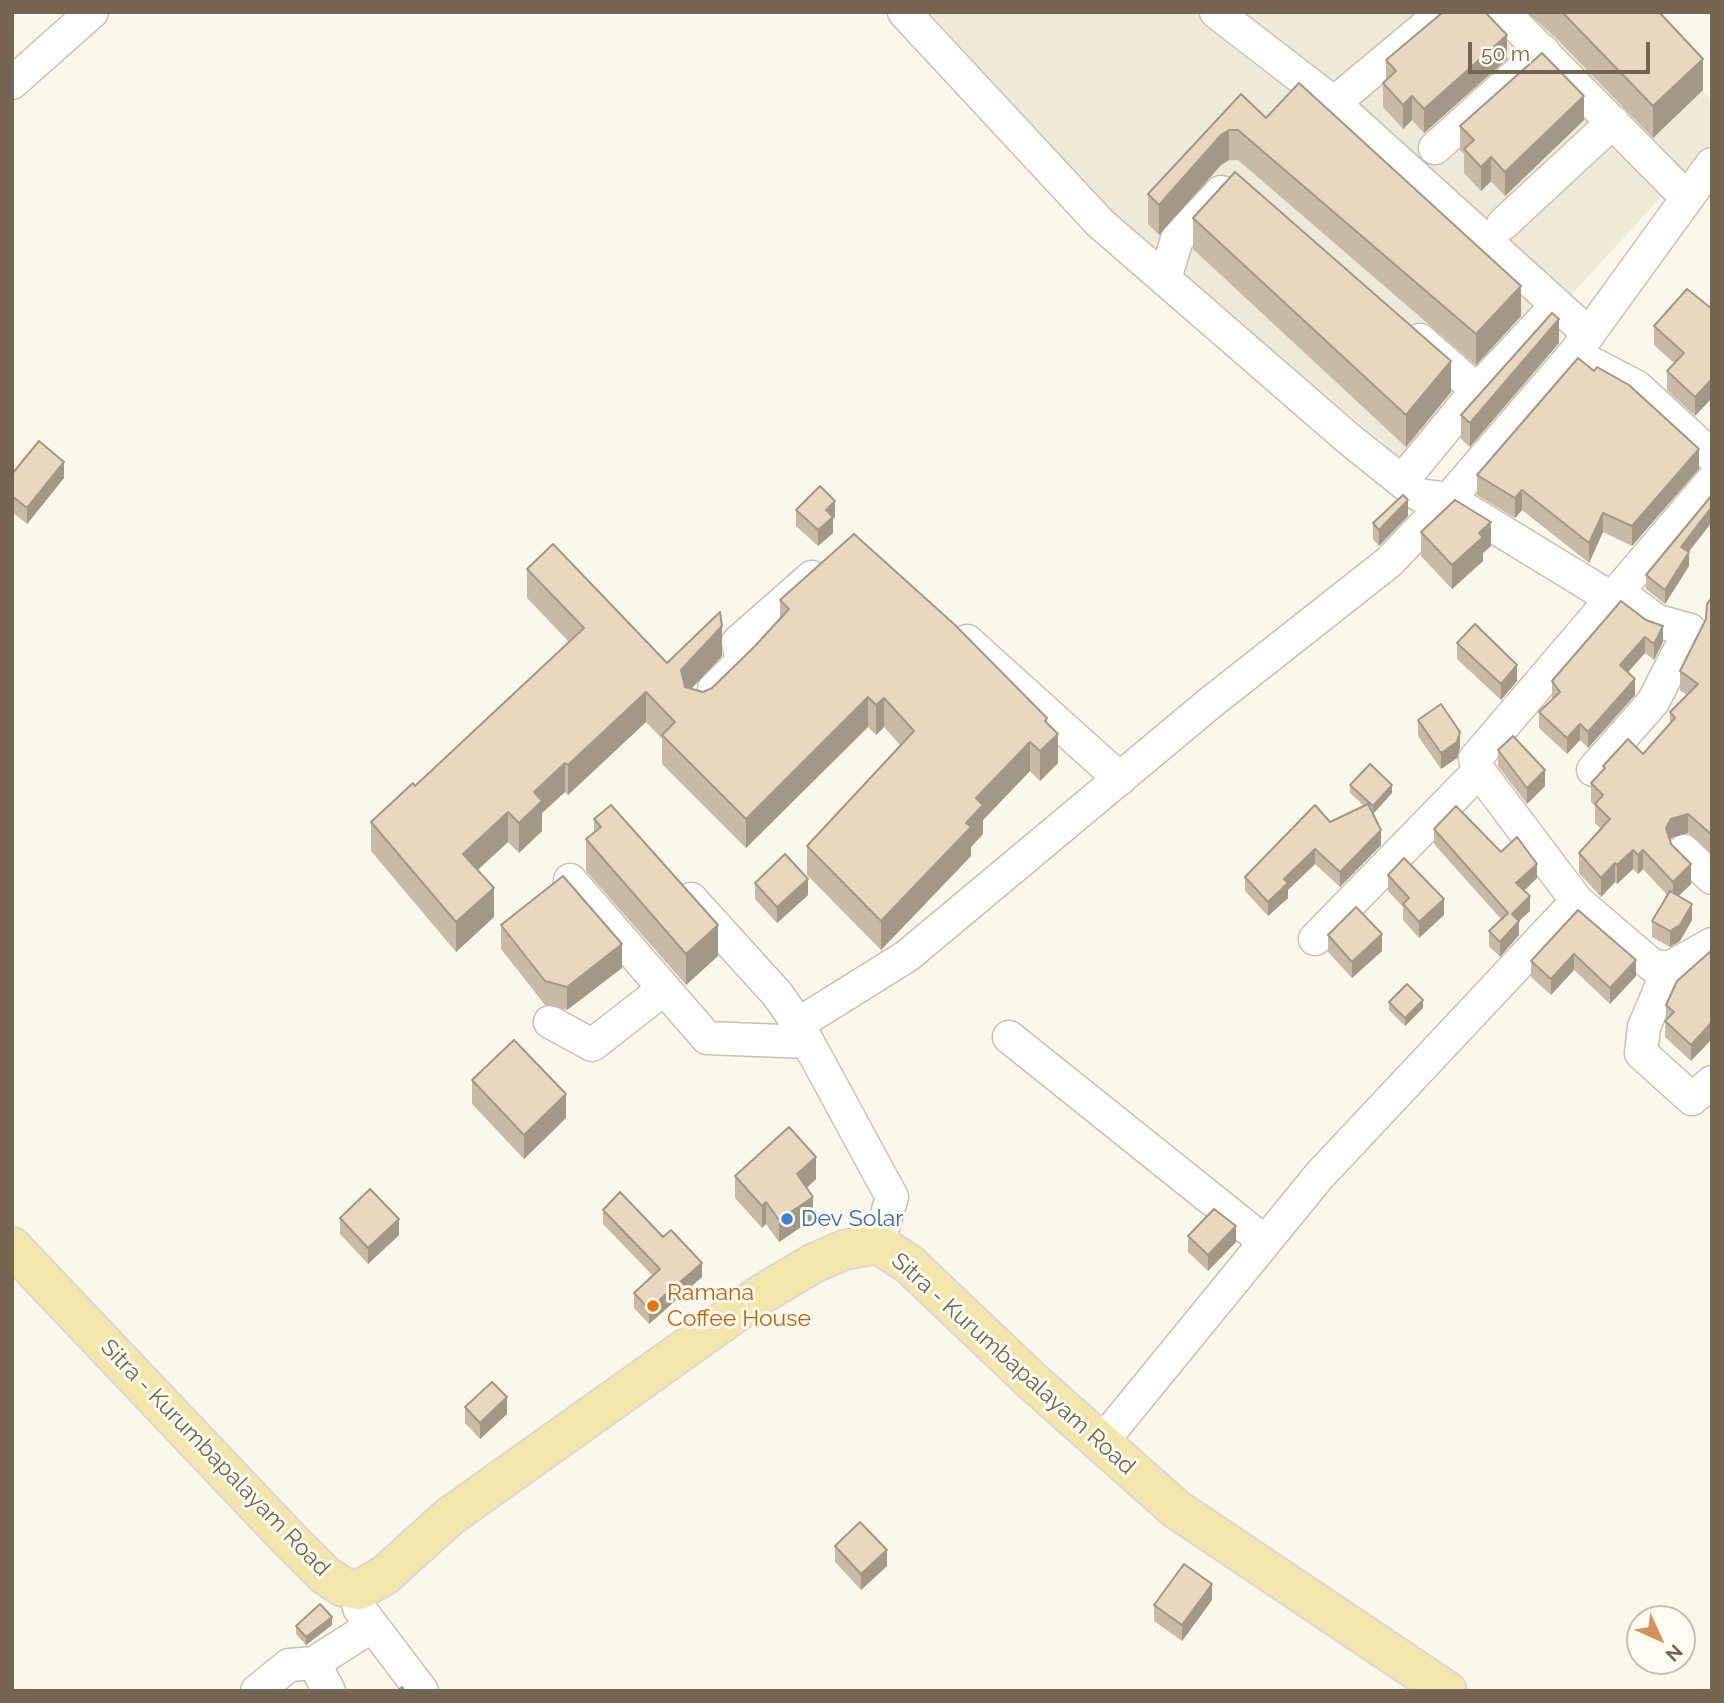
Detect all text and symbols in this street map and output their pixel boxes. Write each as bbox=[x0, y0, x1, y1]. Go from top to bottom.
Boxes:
scale bar bbox=[1472, 28, 1654, 72]
text: 50 m bbox=[1481, 41, 1530, 66]
place label: Dev Solar bbox=[801, 1205, 903, 1233]
marker: Dev Solar bbox=[779, 1211, 795, 1227]
street label: Sitra - Kurumbapalayam Road bbox=[885, 1247, 1141, 1481]
place label: Ramana Coffee House bbox=[667, 1279, 811, 1333]
marker: Ramana Coffee House bbox=[645, 1298, 661, 1314]
street label: Sitra - Kurumbapalayam Road bbox=[95, 1334, 335, 1582]
north arrow bbox=[1626, 1605, 1696, 1675]
text: N bbox=[1662, 1641, 1687, 1666]

